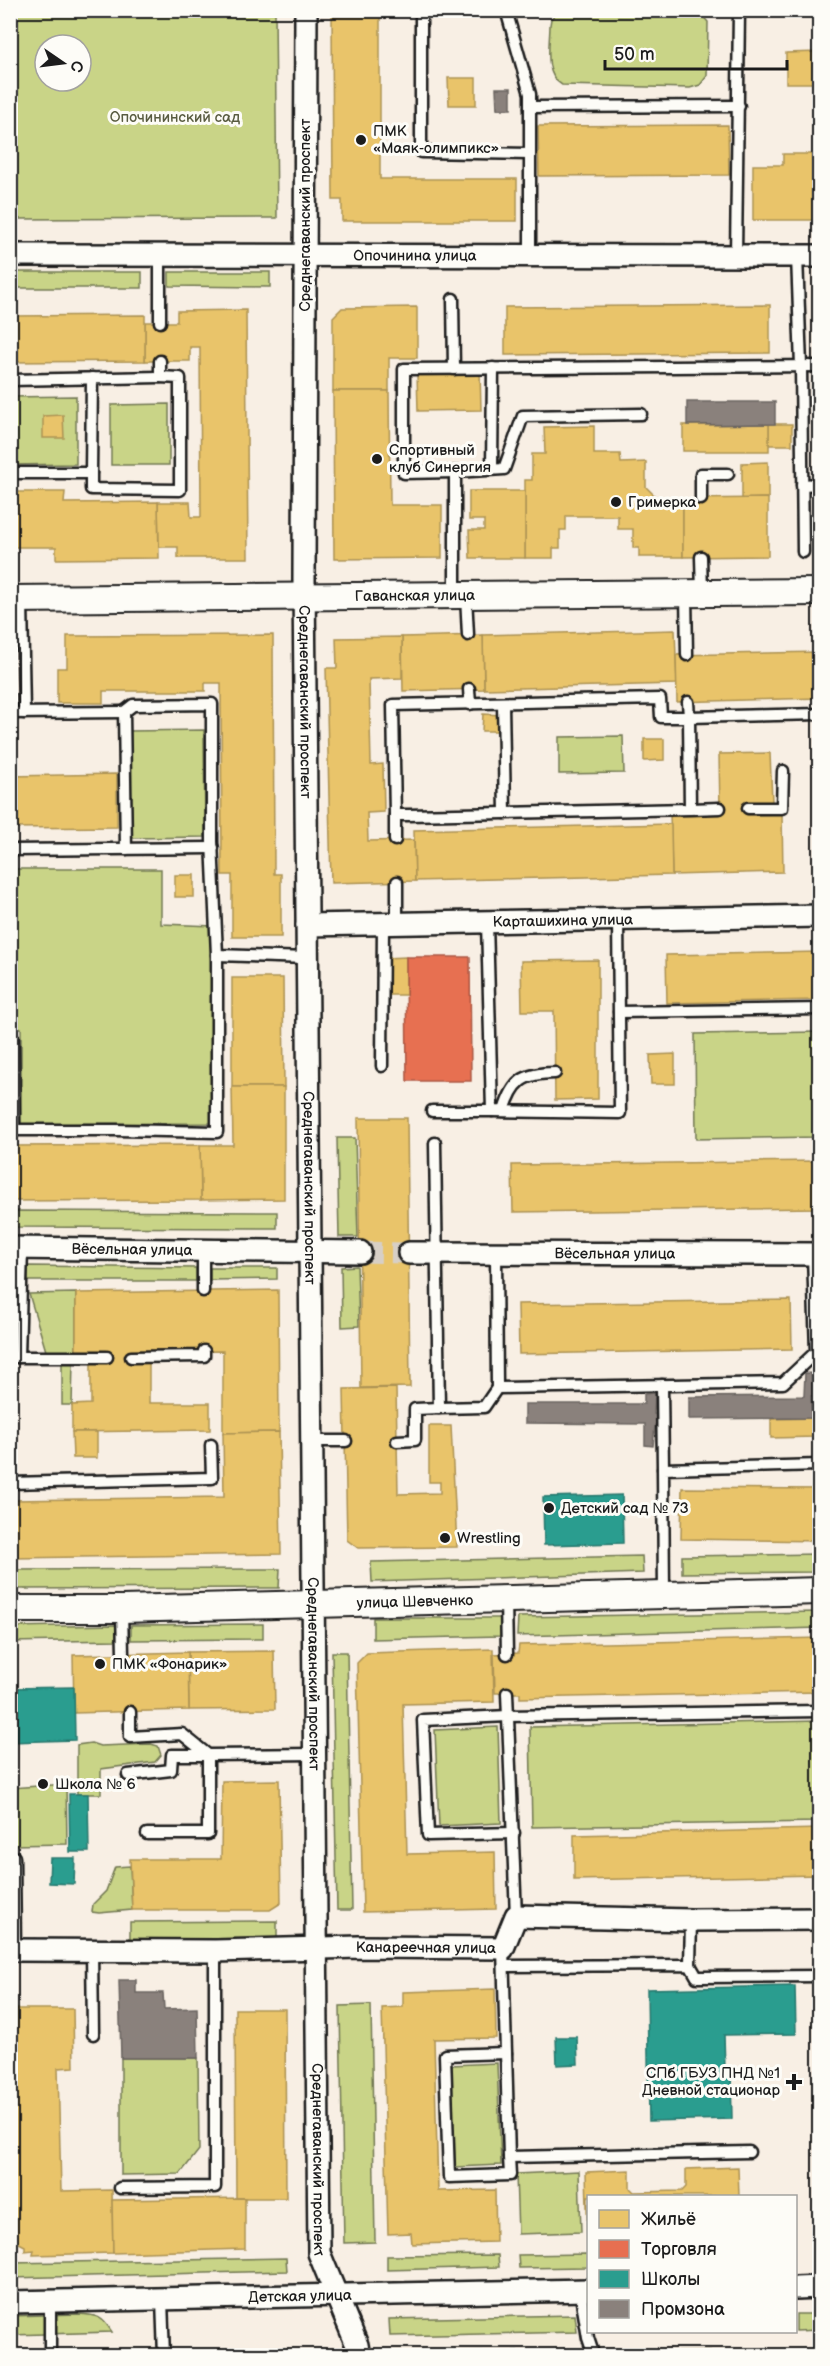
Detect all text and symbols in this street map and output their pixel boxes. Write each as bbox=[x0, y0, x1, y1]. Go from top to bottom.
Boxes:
north arrow bbox=[33, 33, 93, 93]
scale bar bbox=[605, 33, 786, 71]
text: 50 m bbox=[614, 44, 655, 65]
text: С bbox=[66, 59, 87, 74]
park label: Опочининский сад bbox=[110, 108, 240, 127]
street label: Среднегаванский проспект bbox=[296, 118, 315, 312]
place label: ПМК «Маяк-олимпикс» bbox=[373, 122, 499, 158]
marker: ПМК «Маяк-олимпикс» bbox=[354, 133, 368, 147]
street label: Опочинина улица bbox=[353, 246, 477, 266]
place label: Спортивный клуб Синергия bbox=[389, 441, 491, 477]
marker: Спортивный клуб Синергия bbox=[370, 452, 384, 466]
place label: Гримерка bbox=[628, 493, 697, 512]
marker: Гримерка bbox=[609, 495, 623, 509]
street label: Гаванская улица bbox=[355, 586, 475, 606]
street label: Среднегаванский проспект bbox=[294, 605, 315, 799]
street label: Карташихина улица bbox=[493, 910, 633, 932]
street label: Среднегаванский проспект bbox=[299, 1091, 319, 1285]
street label: Вёсельная улица bbox=[71, 1240, 193, 1260]
street label: Вёсельная улица bbox=[555, 1244, 676, 1264]
place label: Детский сад № 73 bbox=[561, 1499, 689, 1518]
marker: Детский сад № 73 bbox=[542, 1501, 556, 1515]
place label: Wrestling bbox=[457, 1529, 521, 1548]
marker: Wrestling bbox=[438, 1531, 452, 1545]
street label: Среднегаванский проспект bbox=[303, 1577, 324, 1771]
street label: улица Шевченко bbox=[356, 1591, 474, 1613]
place label: ПМК «Фонарик» bbox=[112, 1655, 227, 1674]
marker: ПМК «Фонарик» bbox=[93, 1657, 107, 1671]
place label: Школа № 6 bbox=[55, 1775, 136, 1794]
marker: Школа № 6 bbox=[36, 1777, 50, 1791]
street label: Канареечная улица bbox=[356, 1938, 496, 1958]
street label: Среднегаванский проспект bbox=[307, 2063, 329, 2260]
place label: СПб ГБУЗ ПНД №1 Дневной стационар bbox=[642, 2064, 781, 2100]
marker: СПб ГБУЗ ПНД №1 Дневной стационар bbox=[785, 2073, 803, 2091]
legend bbox=[587, 2195, 797, 2333]
text: Жильё bbox=[641, 2209, 696, 2230]
text: Торговля bbox=[641, 2239, 717, 2260]
text: Школы bbox=[641, 2269, 700, 2290]
street label: Детская улица bbox=[248, 2286, 352, 2307]
text: Промзона bbox=[641, 2299, 725, 2320]

